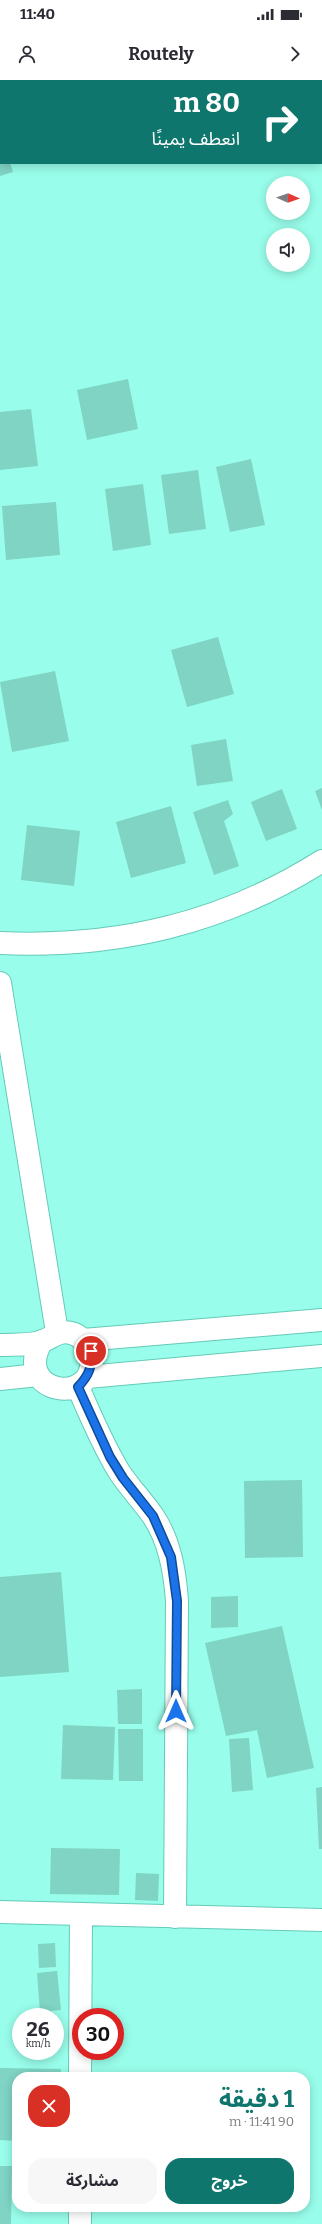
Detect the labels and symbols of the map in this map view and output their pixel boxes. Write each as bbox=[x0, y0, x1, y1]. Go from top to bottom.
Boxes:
north arrow bbox=[266, 176, 310, 220]
pin bbox=[74, 1334, 108, 1368]
position arrow bbox=[155, 1690, 197, 1732]
speed limit sign: 30 bbox=[72, 2008, 124, 2060]

